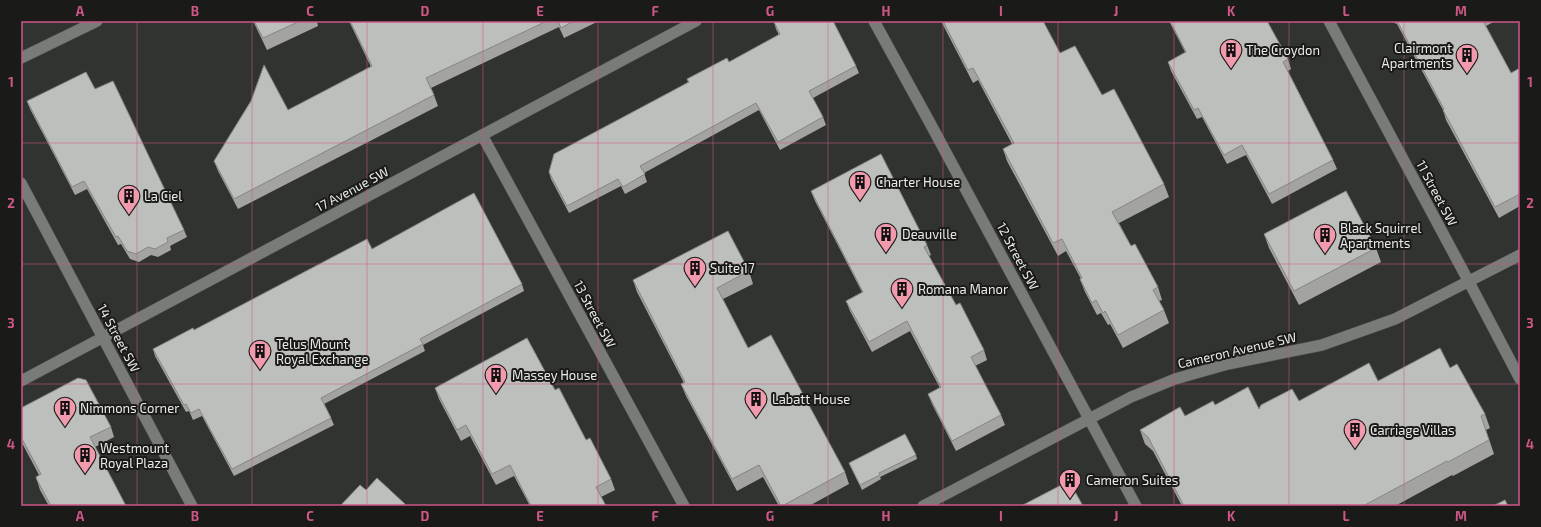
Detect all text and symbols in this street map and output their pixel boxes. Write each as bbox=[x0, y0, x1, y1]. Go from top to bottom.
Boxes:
text: A bbox=[76, 3, 85, 19]
text: B bbox=[191, 3, 199, 19]
text: C bbox=[306, 3, 314, 19]
text: D bbox=[421, 3, 430, 19]
text: E bbox=[536, 3, 544, 19]
text: F bbox=[651, 3, 659, 19]
text: G bbox=[766, 3, 774, 19]
text: H bbox=[882, 3, 891, 19]
text: I bbox=[999, 3, 1003, 19]
text: J bbox=[1114, 3, 1118, 19]
text: K bbox=[1227, 3, 1236, 19]
text: L bbox=[1343, 3, 1350, 19]
text: M bbox=[1455, 3, 1467, 19]
building icon: The Croydon bbox=[1218, 37, 1244, 70]
place label: Clairmont Apartments bbox=[1382, 40, 1452, 71]
place label: The Croydon bbox=[1246, 42, 1320, 58]
building icon: Clairmont Apartments bbox=[1454, 42, 1480, 75]
text: 1 bbox=[8, 74, 14, 90]
text: 1 bbox=[1527, 74, 1533, 90]
street label: 11 Street SW bbox=[1413, 158, 1461, 228]
street label: 17 Avenue SW bbox=[313, 163, 391, 215]
building icon: Charter House bbox=[847, 169, 873, 202]
place label: Charter House bbox=[876, 174, 960, 190]
building icon: La Ciel bbox=[116, 183, 142, 216]
place label: La Ciel bbox=[144, 188, 182, 204]
text: 2 bbox=[7, 195, 15, 211]
text: 2 bbox=[1526, 195, 1534, 211]
street label: 12 Street SW bbox=[994, 220, 1042, 292]
place label: Black Squirrel Apartments bbox=[1340, 220, 1421, 251]
building icon: Deauville bbox=[873, 221, 899, 254]
building icon: Black Squirrel Apartments bbox=[1312, 222, 1338, 255]
place label: Deauville bbox=[902, 226, 957, 242]
building icon: Suite 17 bbox=[682, 255, 708, 288]
place label: Suite 17 bbox=[710, 260, 755, 276]
building icon: Romana Manor bbox=[889, 276, 915, 309]
street label: 13 Street SW bbox=[571, 278, 619, 350]
place label: Romana Manor bbox=[918, 281, 1008, 297]
street label: 14 Street SW bbox=[94, 301, 144, 375]
text: 3 bbox=[7, 315, 15, 331]
text: 3 bbox=[1526, 315, 1534, 331]
street label: Cameron Avenue SW bbox=[1176, 329, 1298, 371]
place label: Telus Mount Royal Exchange bbox=[276, 336, 368, 367]
building icon: Telus Mount Royal Exchange bbox=[247, 338, 273, 371]
building icon: Massey House bbox=[483, 362, 509, 395]
place label: Massey House bbox=[512, 367, 597, 383]
building icon: Labatt House bbox=[743, 386, 769, 419]
place label: Labatt House bbox=[772, 391, 850, 407]
building icon: Nimmons Corner bbox=[52, 395, 78, 428]
place label: Nimmons Corner bbox=[80, 400, 179, 416]
building icon: Carriage Villas bbox=[1342, 417, 1368, 450]
place label: Carriage Villas bbox=[1370, 422, 1455, 438]
text: 4 bbox=[7, 436, 15, 452]
text: 4 bbox=[1526, 436, 1534, 452]
place label: Westmount Royal Plaza bbox=[100, 440, 169, 471]
building icon: Westmount Royal Plaza bbox=[72, 442, 98, 475]
building icon: Cameron Suites bbox=[1057, 467, 1083, 500]
place label: Cameron Suites bbox=[1086, 472, 1178, 488]
text: A bbox=[76, 508, 85, 524]
text: B bbox=[191, 508, 199, 524]
text: C bbox=[306, 508, 314, 524]
text: D bbox=[421, 508, 430, 524]
text: E bbox=[536, 508, 544, 524]
text: F bbox=[651, 508, 659, 524]
text: G bbox=[766, 508, 774, 524]
text: H bbox=[882, 508, 891, 524]
text: I bbox=[999, 508, 1003, 524]
text: J bbox=[1114, 508, 1118, 524]
text: K bbox=[1227, 508, 1236, 524]
text: L bbox=[1343, 508, 1350, 524]
text: M bbox=[1455, 508, 1467, 524]

